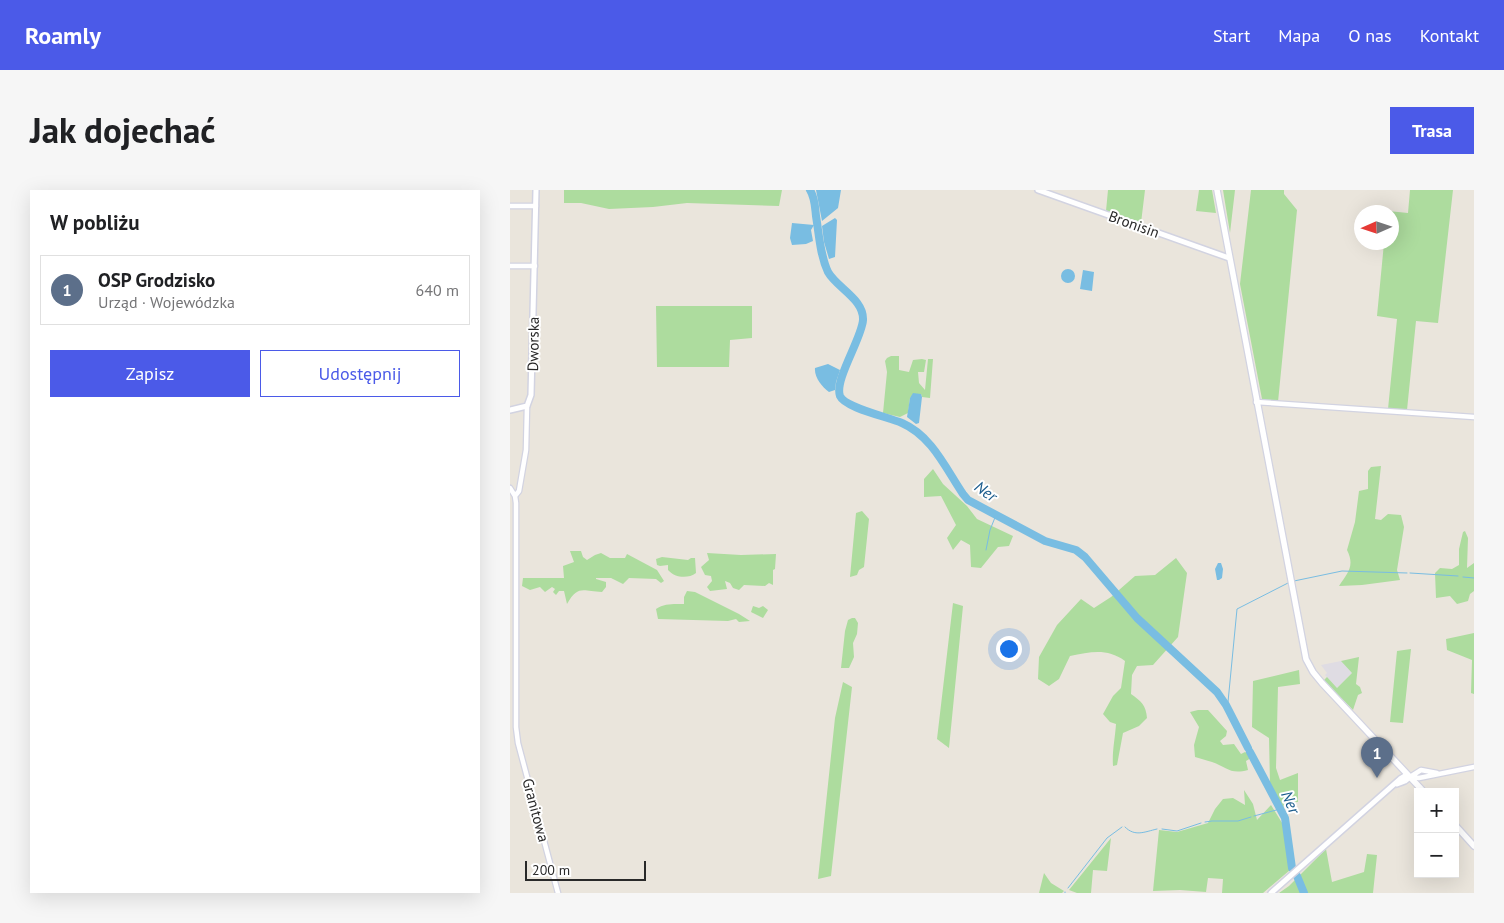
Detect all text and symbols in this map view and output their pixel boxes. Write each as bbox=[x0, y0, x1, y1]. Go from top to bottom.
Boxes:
text: Roamly bbox=[25, 20, 101, 51]
text: Start bbox=[1213, 24, 1250, 47]
text: Mapa bbox=[1278, 24, 1320, 47]
text: O nas bbox=[1348, 24, 1392, 47]
text: Kontakt bbox=[1420, 24, 1479, 47]
text: Jak dojechać bbox=[30, 107, 215, 153]
button: Trasa bbox=[1390, 107, 1474, 154]
north arrow bbox=[1354, 205, 1399, 250]
street label: Bronisin bbox=[1106, 206, 1162, 242]
text: W pobliżu bbox=[50, 209, 139, 236]
text: OSP Grodzisko bbox=[98, 268, 215, 292]
text: 1 bbox=[62, 280, 72, 300]
text: 640 m bbox=[416, 280, 459, 300]
text: Urząd · Wojewódzka bbox=[98, 292, 235, 312]
street label: Dworska bbox=[523, 316, 543, 372]
button: Zapisz bbox=[50, 350, 250, 397]
button: Udostępnij bbox=[260, 350, 460, 397]
water label: Ner bbox=[971, 476, 1003, 507]
your location bbox=[996, 636, 1022, 662]
pin: 1 bbox=[1361, 737, 1393, 778]
street label: Granitowa bbox=[518, 776, 554, 844]
water label: Ner bbox=[1277, 787, 1306, 818]
map controls bbox=[1414, 788, 1459, 878]
button: + bbox=[1414, 788, 1459, 833]
button: − bbox=[1414, 833, 1459, 878]
scale bar bbox=[525, 858, 646, 881]
text: 200 m bbox=[532, 861, 570, 879]

